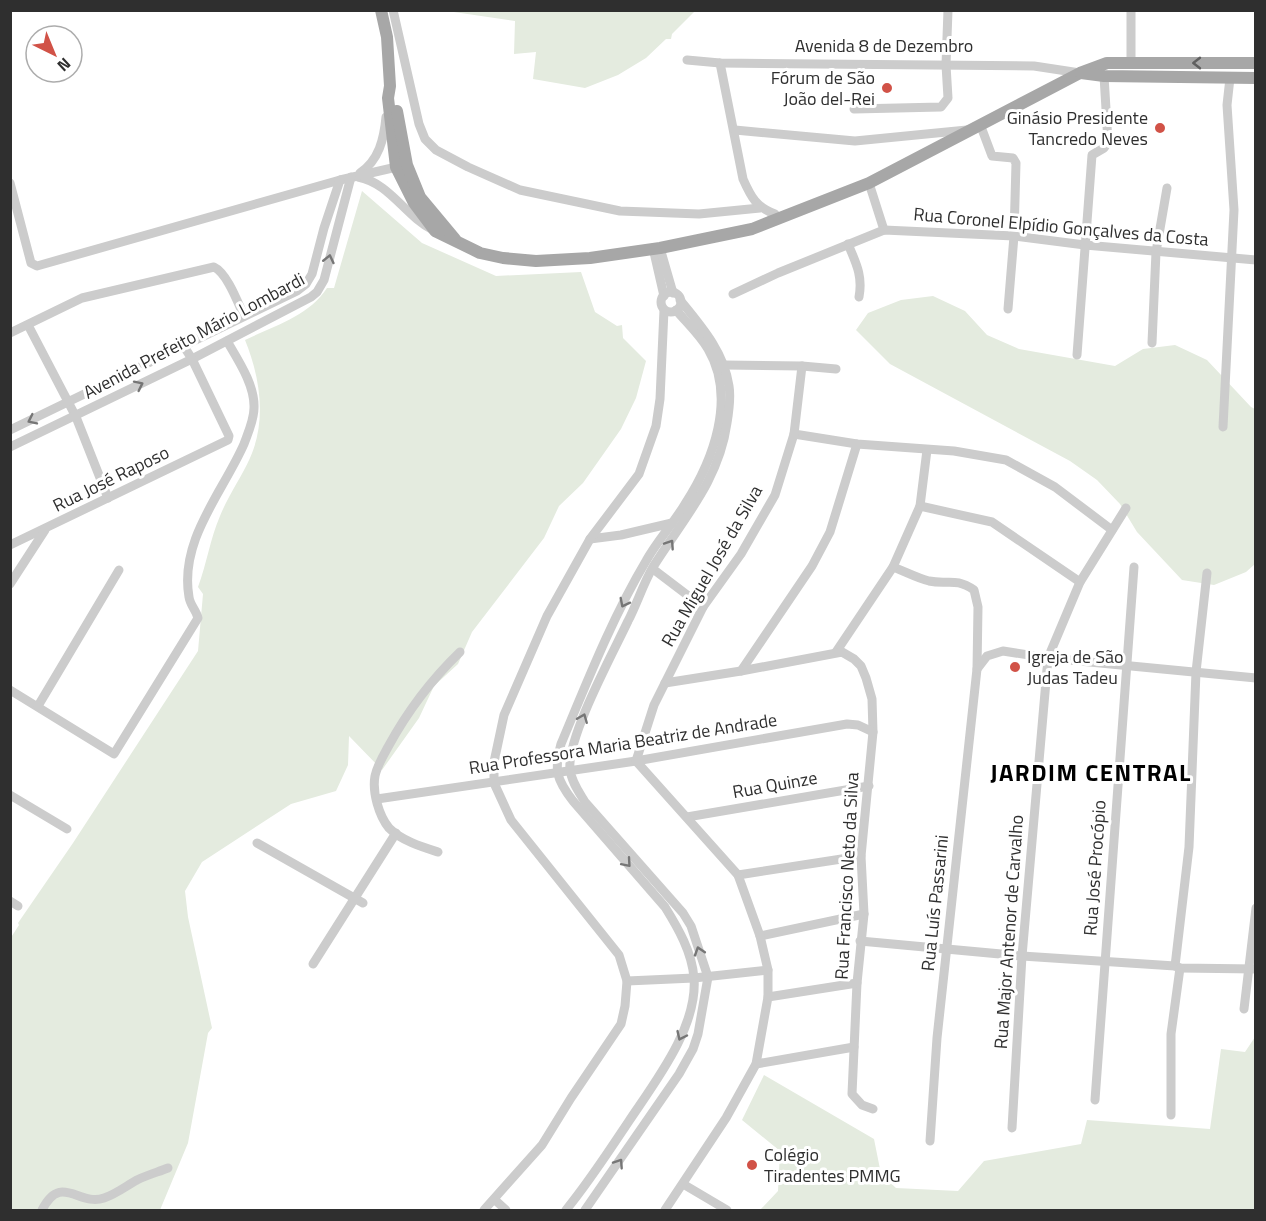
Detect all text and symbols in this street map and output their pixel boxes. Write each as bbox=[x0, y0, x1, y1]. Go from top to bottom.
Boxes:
north arrow bbox=[24, 24, 84, 84]
street label: Avenida 8 de Dezembro bbox=[795, 32, 973, 59]
text: N bbox=[52, 52, 76, 78]
one-way arrow bbox=[1193, 57, 1202, 69]
place label: Fórum de São João del-Rei bbox=[771, 64, 875, 112]
marker: Fórum de São João del-Rei bbox=[880, 81, 894, 95]
place label: Ginásio Presidente Tancredo Neves bbox=[1007, 104, 1148, 152]
marker: Ginásio Presidente Tancredo Neves bbox=[1153, 121, 1167, 135]
street label: Rua Coronel Elpídio Gonçalves da Costa bbox=[912, 200, 1210, 253]
one-way arrow bbox=[321, 254, 334, 264]
street label: Avenida Prefeito Mário Lombardi bbox=[78, 266, 309, 406]
one-way arrow bbox=[132, 381, 143, 393]
one-way arrow bbox=[28, 412, 39, 424]
street label: Rua José Raposo bbox=[48, 439, 174, 518]
street label: Rua Miguel José da Silva bbox=[654, 480, 769, 652]
one-way arrow bbox=[662, 540, 673, 551]
one-way arrow bbox=[620, 596, 631, 607]
place label: Igreja de São Judas Tadeu bbox=[1027, 643, 1123, 691]
marker: Igreja de São Judas Tadeu bbox=[1008, 660, 1022, 674]
street label: Rua Professora Maria Beatriz de Andrade bbox=[467, 706, 779, 781]
one-way arrow bbox=[576, 714, 588, 725]
district label: JARDIM CENTRAL bbox=[990, 754, 1192, 790]
street label: Rua Quinze bbox=[730, 764, 820, 805]
street label: Rua Francisco Neto da Silva bbox=[828, 772, 865, 980]
street label: Rua José Procópio bbox=[1076, 799, 1113, 937]
street label: Rua Major Antenor de Carvalho bbox=[987, 814, 1030, 1050]
street label: Rua Luís Passarini bbox=[914, 833, 955, 973]
one-way arrow bbox=[620, 857, 631, 867]
one-way arrow bbox=[694, 946, 707, 957]
one-way arrow bbox=[676, 1029, 688, 1040]
place label: Colégio Tiradentes PMMG bbox=[764, 1141, 901, 1189]
marker: Colégio Tiradentes PMMG bbox=[745, 1158, 759, 1172]
one-way arrow bbox=[612, 1159, 623, 1170]

